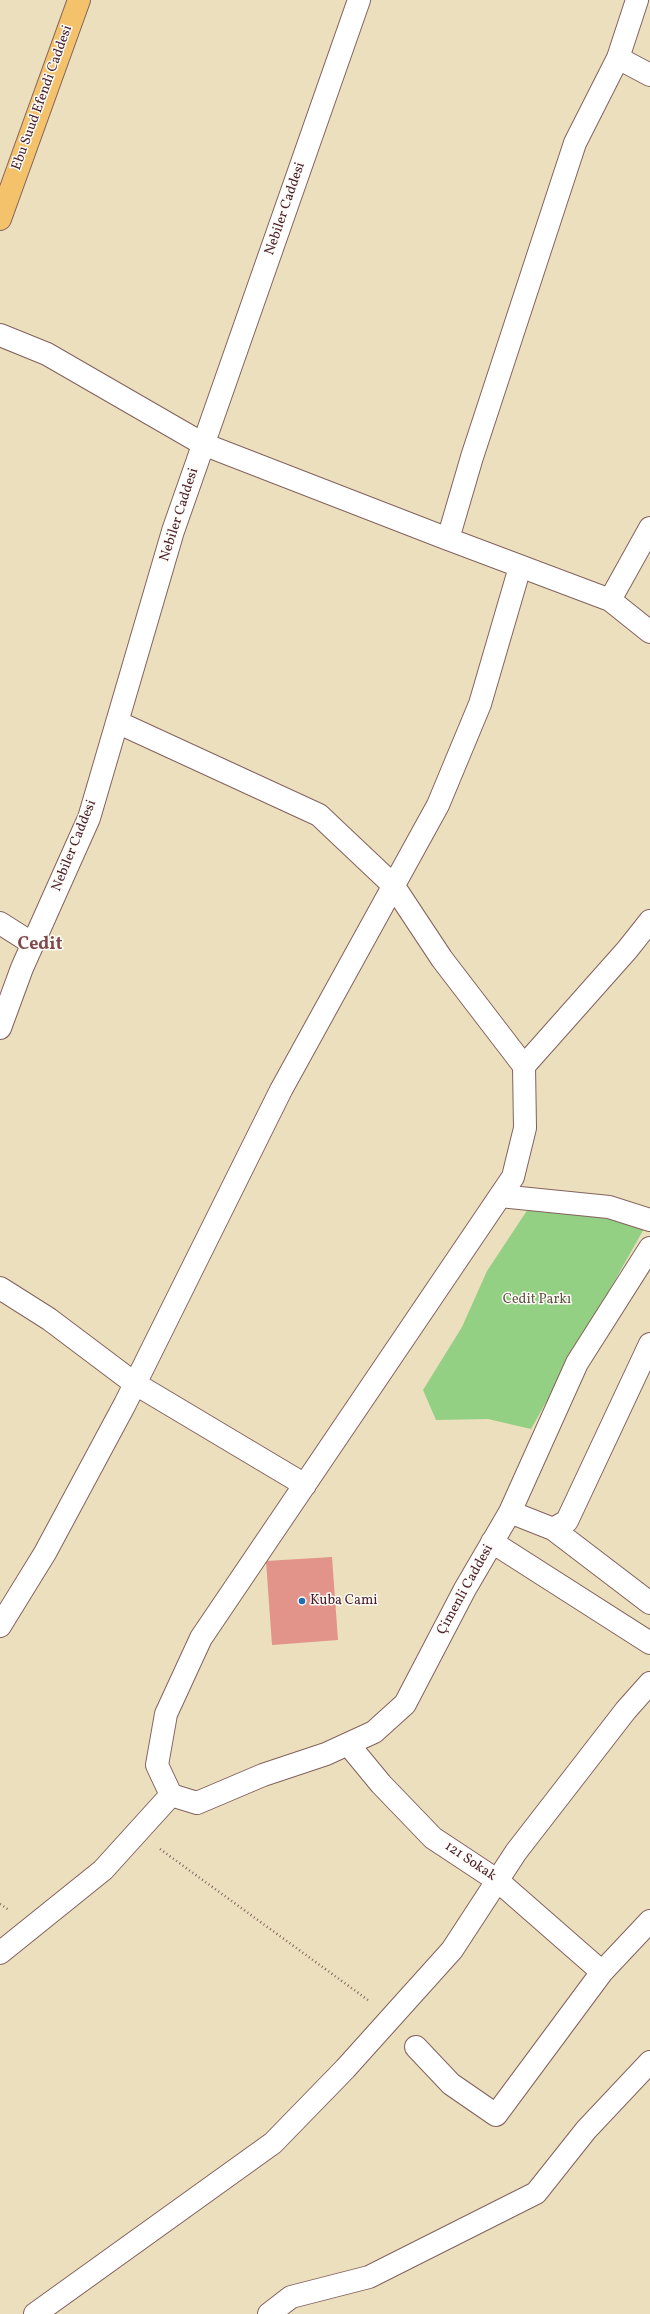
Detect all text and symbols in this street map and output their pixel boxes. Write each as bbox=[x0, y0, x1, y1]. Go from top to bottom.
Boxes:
street label: Ebu Suud Efendi Caddesi bbox=[9, 23, 77, 173]
street label: Nebiler Caddesi bbox=[262, 160, 310, 258]
street label: Nebiler Caddesi bbox=[157, 466, 203, 564]
street label: Nebiler Caddesi bbox=[49, 798, 101, 894]
district label: Cedit bbox=[18, 935, 62, 957]
park label: Cedit Parkı bbox=[503, 1292, 571, 1308]
street label: Çimenli Caddesi bbox=[434, 1542, 498, 1638]
place label: Kuba Cami bbox=[310, 1593, 378, 1609]
marker: Kuba Cami bbox=[297, 1596, 307, 1606]
street label: 121 Sokak bbox=[441, 1839, 499, 1885]

